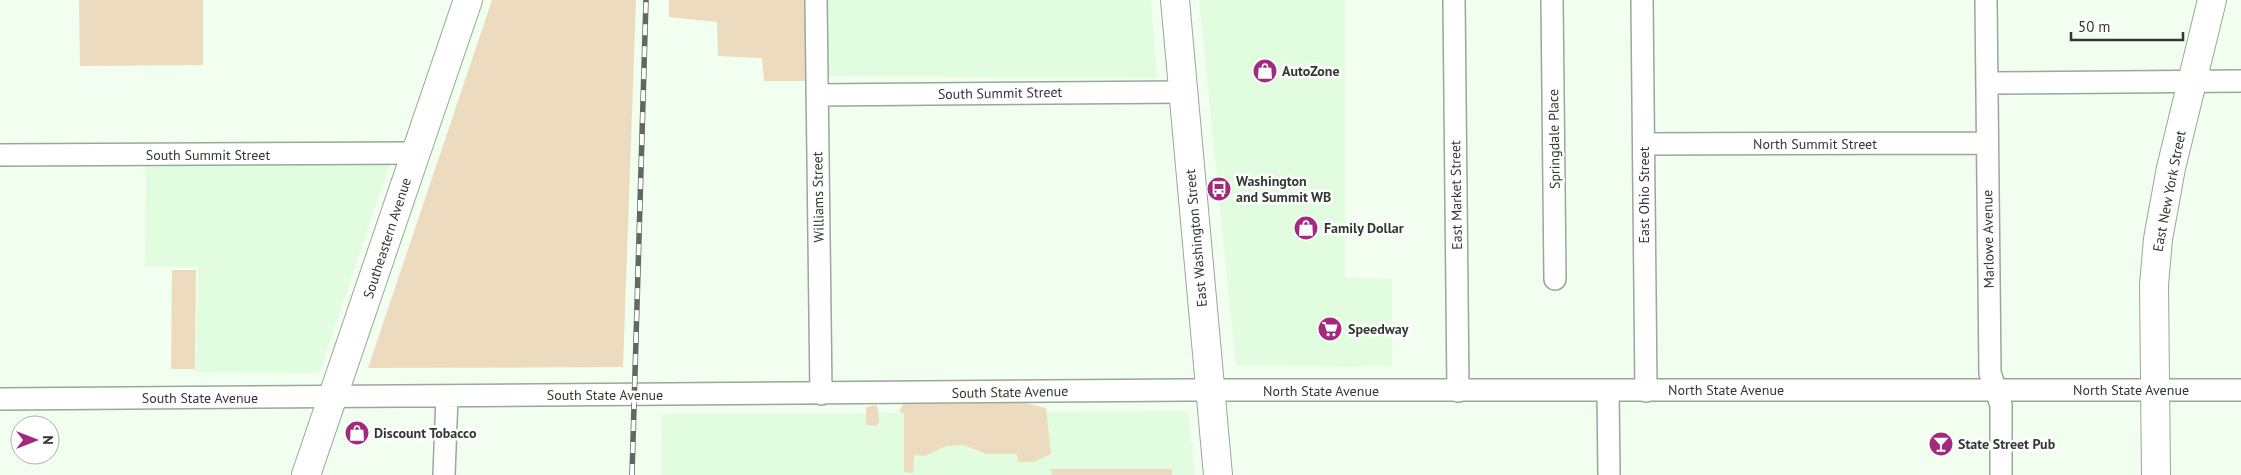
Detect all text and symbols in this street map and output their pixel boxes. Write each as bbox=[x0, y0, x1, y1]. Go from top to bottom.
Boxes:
scale bar bbox=[2071, 10, 2184, 42]
text: 50 m bbox=[2078, 17, 2111, 36]
shop icon: AutoZone bbox=[1252, 58, 1278, 84]
place label: AutoZone bbox=[1282, 62, 1340, 80]
street label: South Summit Street bbox=[938, 83, 1063, 103]
street label: Springdale Place bbox=[1544, 89, 1564, 189]
street label: East New York Street bbox=[2148, 129, 2190, 253]
street label: North Summit Street bbox=[1753, 135, 1877, 153]
street label: East Market Street bbox=[1446, 140, 1466, 250]
street label: South Summit Street bbox=[146, 146, 270, 164]
street label: East Ohio Street bbox=[1635, 146, 1653, 243]
street label: Williams Street bbox=[808, 151, 828, 243]
street label: East Washington Street bbox=[1181, 168, 1211, 308]
place label: Washington and Summit WB bbox=[1236, 172, 1331, 206]
street label: Southeastern Avenue bbox=[359, 175, 415, 301]
bus stop icon: Washington and Summit WB bbox=[1206, 176, 1232, 202]
street label: Marlowe Avenue bbox=[1978, 190, 1998, 288]
shop icon: Family Dollar bbox=[1293, 215, 1319, 241]
place label: Family Dollar bbox=[1324, 219, 1404, 237]
supermarket icon: Speedway bbox=[1317, 316, 1343, 342]
place label: Speedway bbox=[1348, 320, 1409, 338]
street label: North State Avenue bbox=[1668, 381, 1784, 399]
street label: North State Avenue bbox=[2073, 381, 2189, 399]
street label: South State Avenue bbox=[952, 382, 1068, 402]
street label: North State Avenue bbox=[1263, 382, 1379, 400]
street label: South State Avenue bbox=[547, 386, 663, 404]
street label: South State Avenue bbox=[142, 389, 258, 407]
north arrow bbox=[10, 415, 60, 465]
shop icon: Discount Tobacco bbox=[344, 420, 370, 446]
place label: Discount Tobacco bbox=[374, 424, 477, 442]
bar icon: State Street Pub bbox=[1928, 431, 1954, 457]
text: N bbox=[39, 435, 57, 445]
place label: State Street Pub bbox=[1958, 435, 2056, 453]

